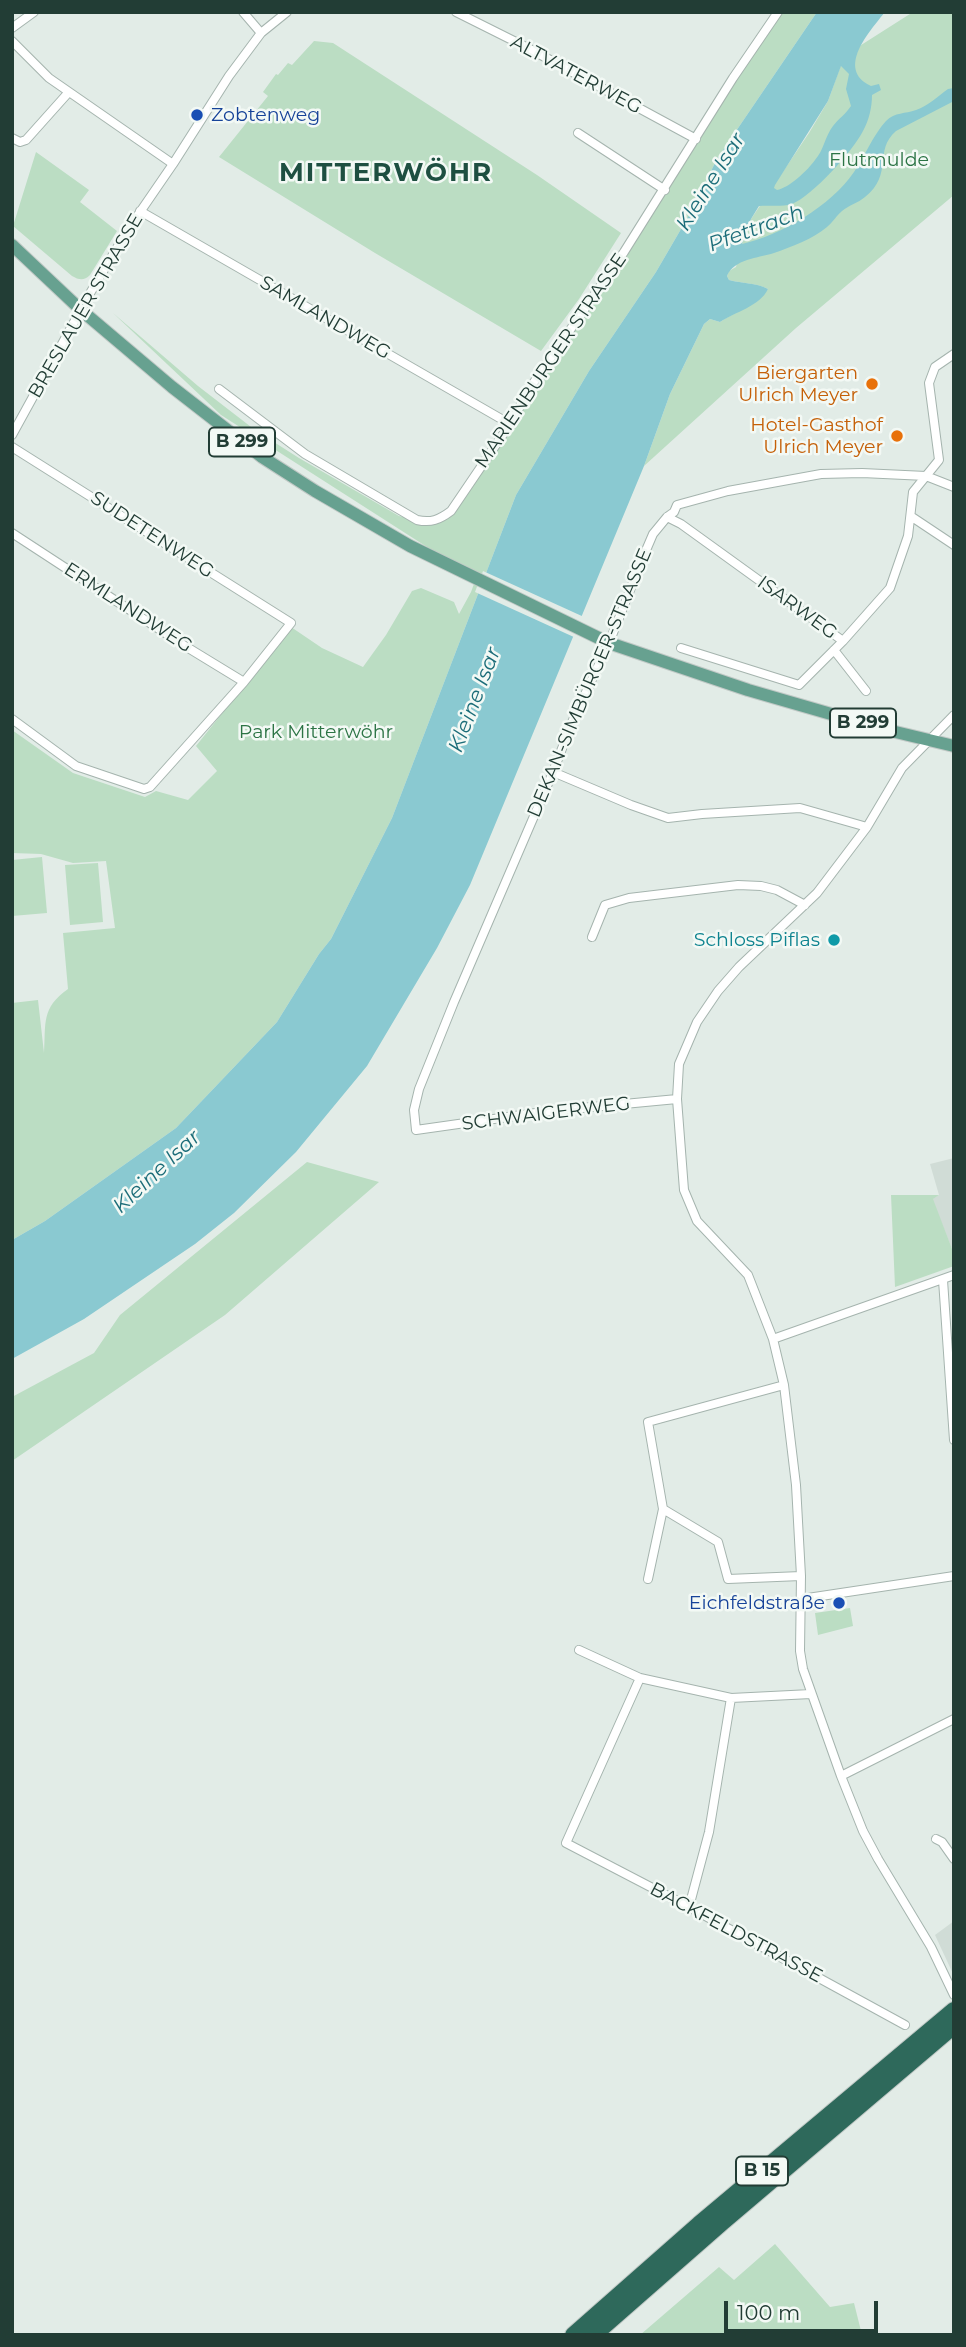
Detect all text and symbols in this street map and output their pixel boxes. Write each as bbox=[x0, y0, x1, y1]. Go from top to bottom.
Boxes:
street label: ALTVATERWEG bbox=[507, 31, 645, 119]
place label: Zobtenweg bbox=[211, 104, 320, 126]
marker: Zobtenweg bbox=[189, 107, 205, 123]
water label: Kleine Isar bbox=[671, 128, 751, 236]
park label: Flutmulde bbox=[829, 149, 929, 171]
district label: MITTERWÖHR bbox=[280, 157, 492, 189]
water label: Pfettrach bbox=[705, 200, 807, 258]
street label: BRESLAUER STRASSE bbox=[24, 210, 148, 402]
street label: MARIENBURGER STRASSE bbox=[470, 249, 632, 473]
street label: SAMLANDWEG bbox=[256, 271, 394, 365]
place label: Biergarten Ulrich Meyer bbox=[738, 362, 858, 406]
marker: Biergarten Ulrich Meyer bbox=[864, 376, 880, 392]
place label: Hotel-Gasthof Ulrich Meyer bbox=[750, 414, 883, 458]
road number: B 299 bbox=[209, 428, 275, 457]
marker: Hotel-Gasthof Ulrich Meyer bbox=[889, 428, 905, 444]
street label: SUDETENWEG bbox=[86, 487, 218, 583]
street label: DEKAN-SIMBÜRGER-STRASSE bbox=[523, 545, 657, 821]
street label: ERMLANDWEG bbox=[60, 558, 196, 658]
street label: ISARWEG bbox=[753, 571, 841, 645]
water label: Kleine Isar bbox=[443, 644, 507, 756]
road number: B 299 bbox=[830, 708, 896, 738]
park label: Park Mitterwöhr bbox=[239, 721, 393, 743]
place label: Schloss Piflas bbox=[694, 929, 820, 951]
marker: Schloss Piflas bbox=[826, 932, 842, 948]
street label: SCHWAIGERWEG bbox=[461, 1092, 631, 1136]
water label: Kleine Isar bbox=[108, 1125, 206, 1219]
place label: Eichfeldstraße bbox=[689, 1592, 825, 1614]
marker: Eichfeldstraße bbox=[831, 1595, 847, 1611]
street label: BACKFELDSTRASSE bbox=[646, 1878, 826, 1988]
road number: B 15 bbox=[736, 2157, 788, 2186]
scale bar bbox=[728, 2288, 882, 2332]
text: 100 m bbox=[737, 2300, 800, 2325]

